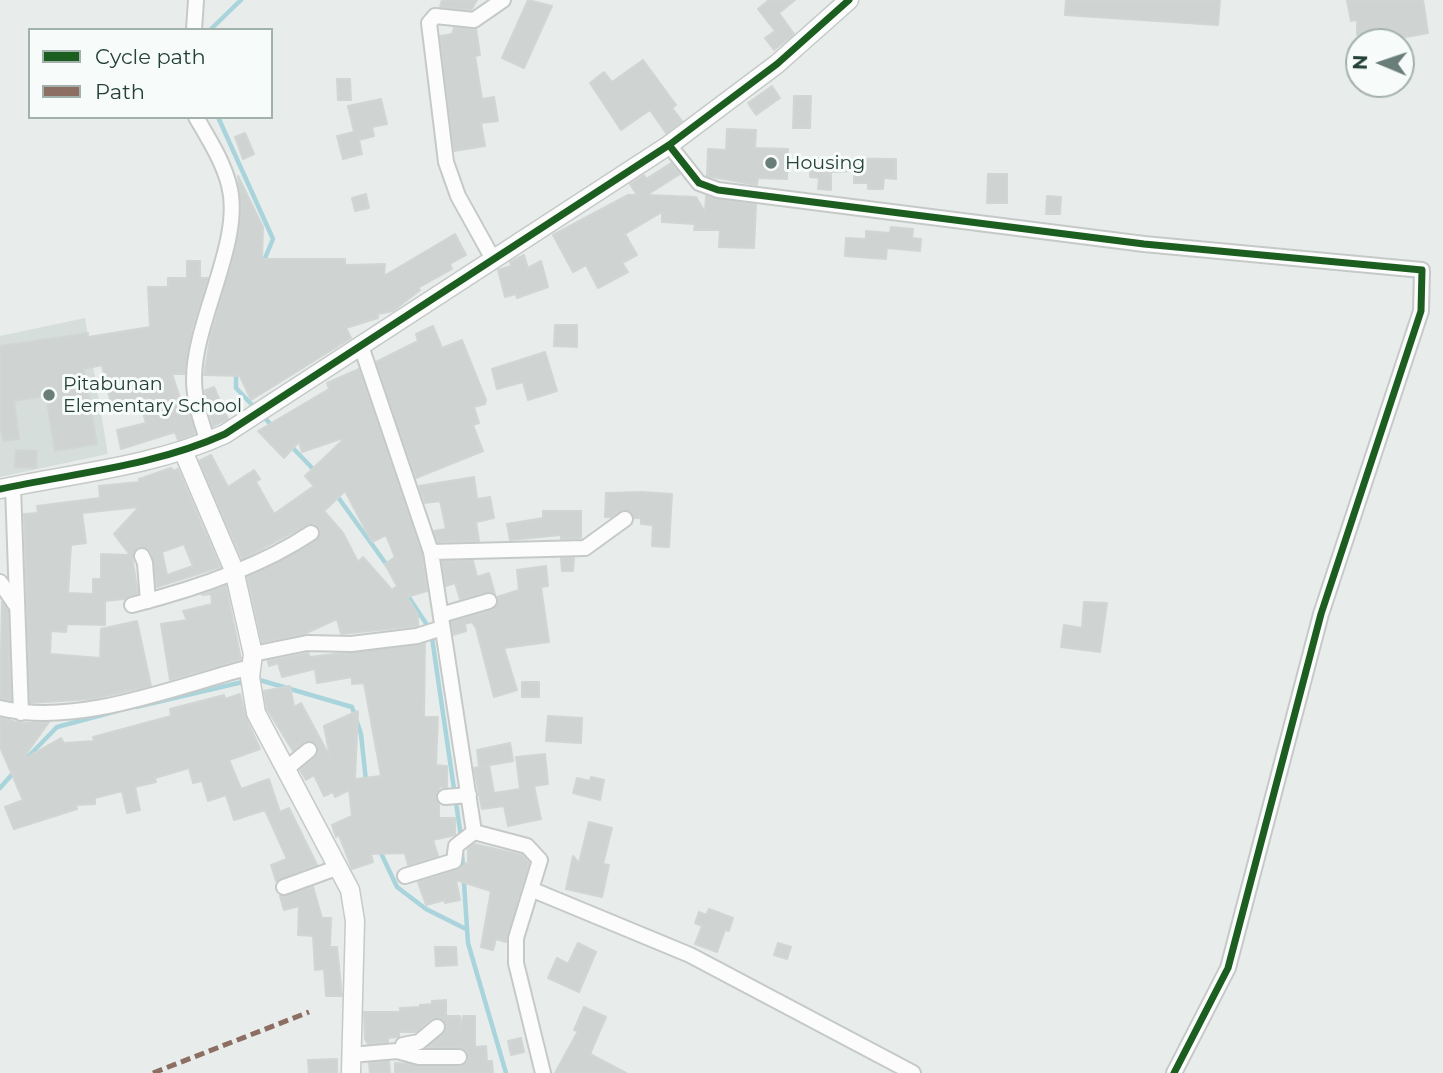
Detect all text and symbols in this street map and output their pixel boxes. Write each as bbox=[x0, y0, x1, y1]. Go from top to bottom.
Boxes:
legend bbox=[28, 28, 273, 119]
north arrow bbox=[1345, 28, 1415, 98]
text: Cycle path bbox=[95, 44, 206, 69]
text: N bbox=[1349, 54, 1372, 70]
text: Path bbox=[95, 79, 145, 104]
place label: Housing bbox=[785, 152, 865, 174]
marker: Housing bbox=[763, 155, 779, 171]
place label: Pitabunan Elementary School bbox=[63, 373, 242, 417]
marker: Pitabunan Elementary School bbox=[41, 387, 57, 403]

